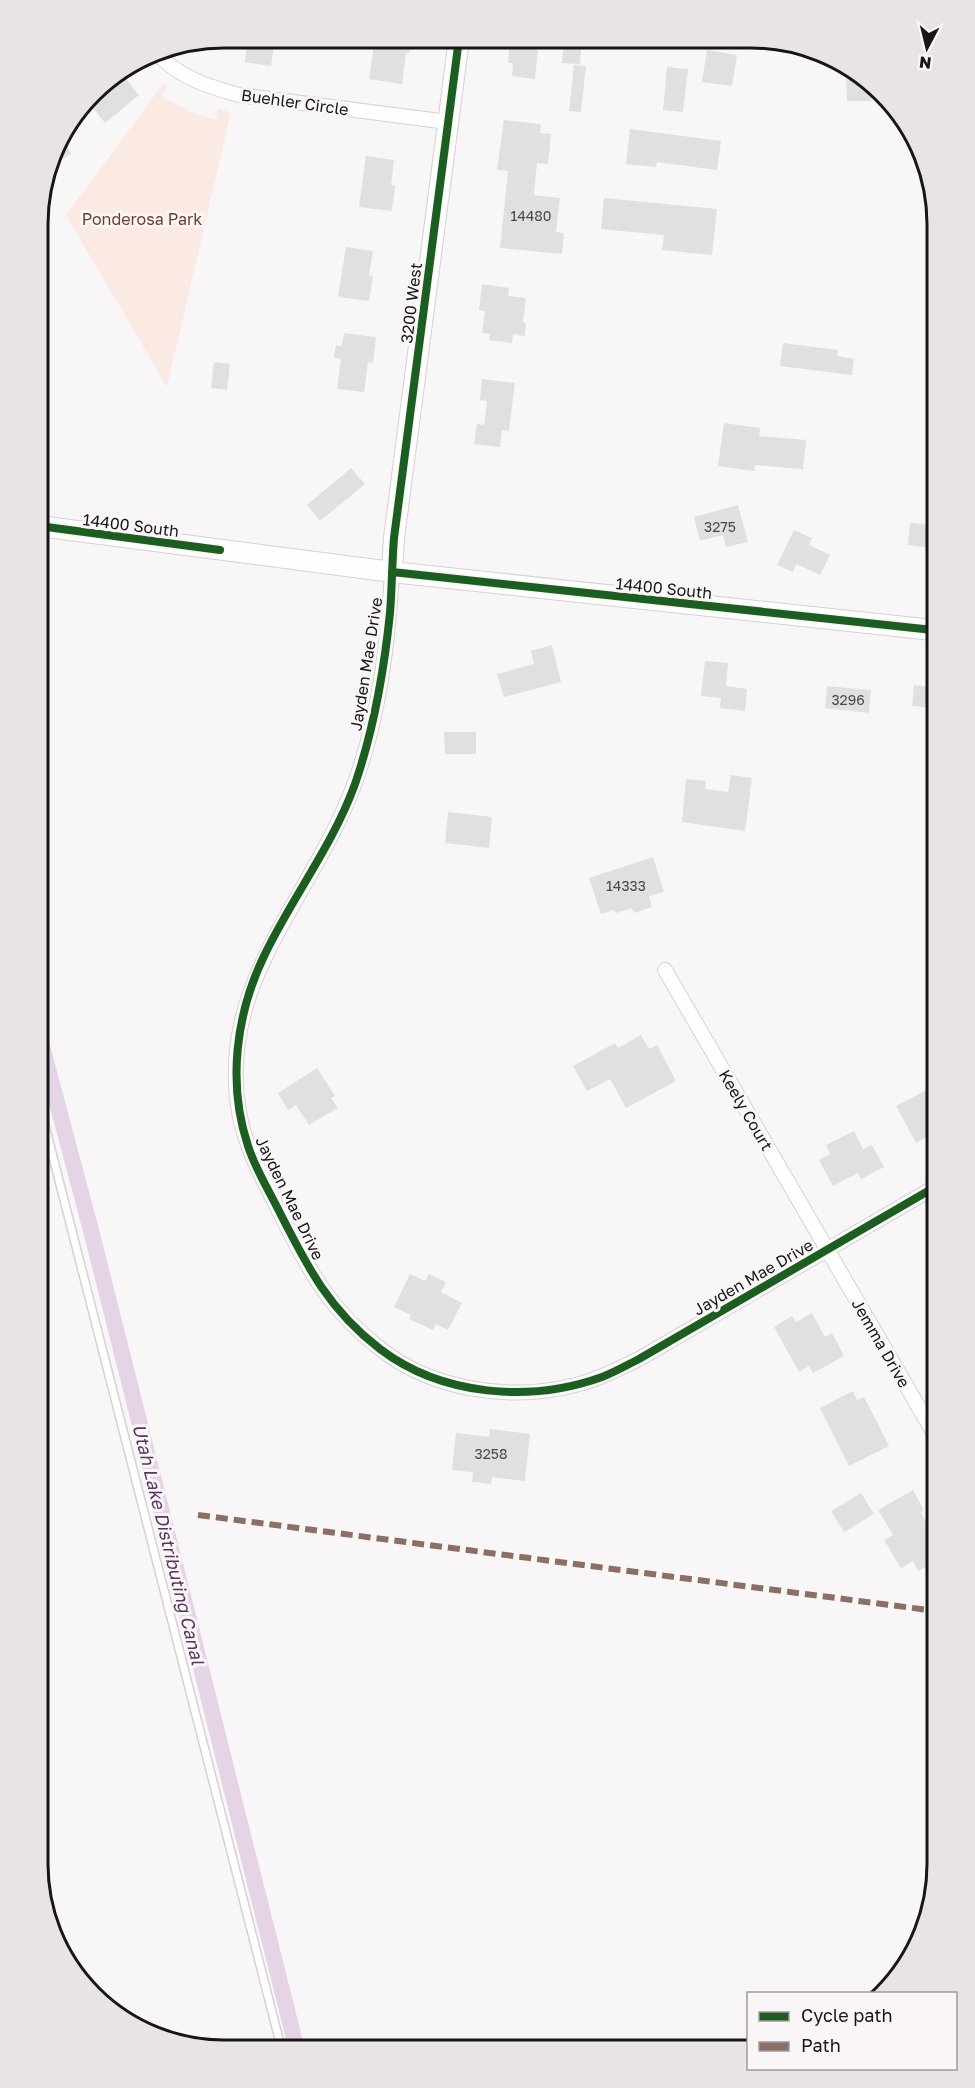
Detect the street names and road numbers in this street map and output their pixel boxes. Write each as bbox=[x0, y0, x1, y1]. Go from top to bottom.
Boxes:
street label: Buehler Circle bbox=[240, 85, 350, 119]
street label: 3200 West bbox=[396, 261, 426, 345]
street label: 14400 South bbox=[82, 509, 180, 541]
street label: 14400 South bbox=[615, 573, 713, 603]
street label: Jayden Mae Drive bbox=[346, 596, 386, 732]
street label: Keely Court bbox=[715, 1066, 777, 1154]
street label: Jayden Mae Drive bbox=[251, 1133, 329, 1263]
street label: Jayden Mae Drive bbox=[690, 1235, 816, 1319]
street label: Jemma Drive bbox=[848, 1295, 914, 1391]

